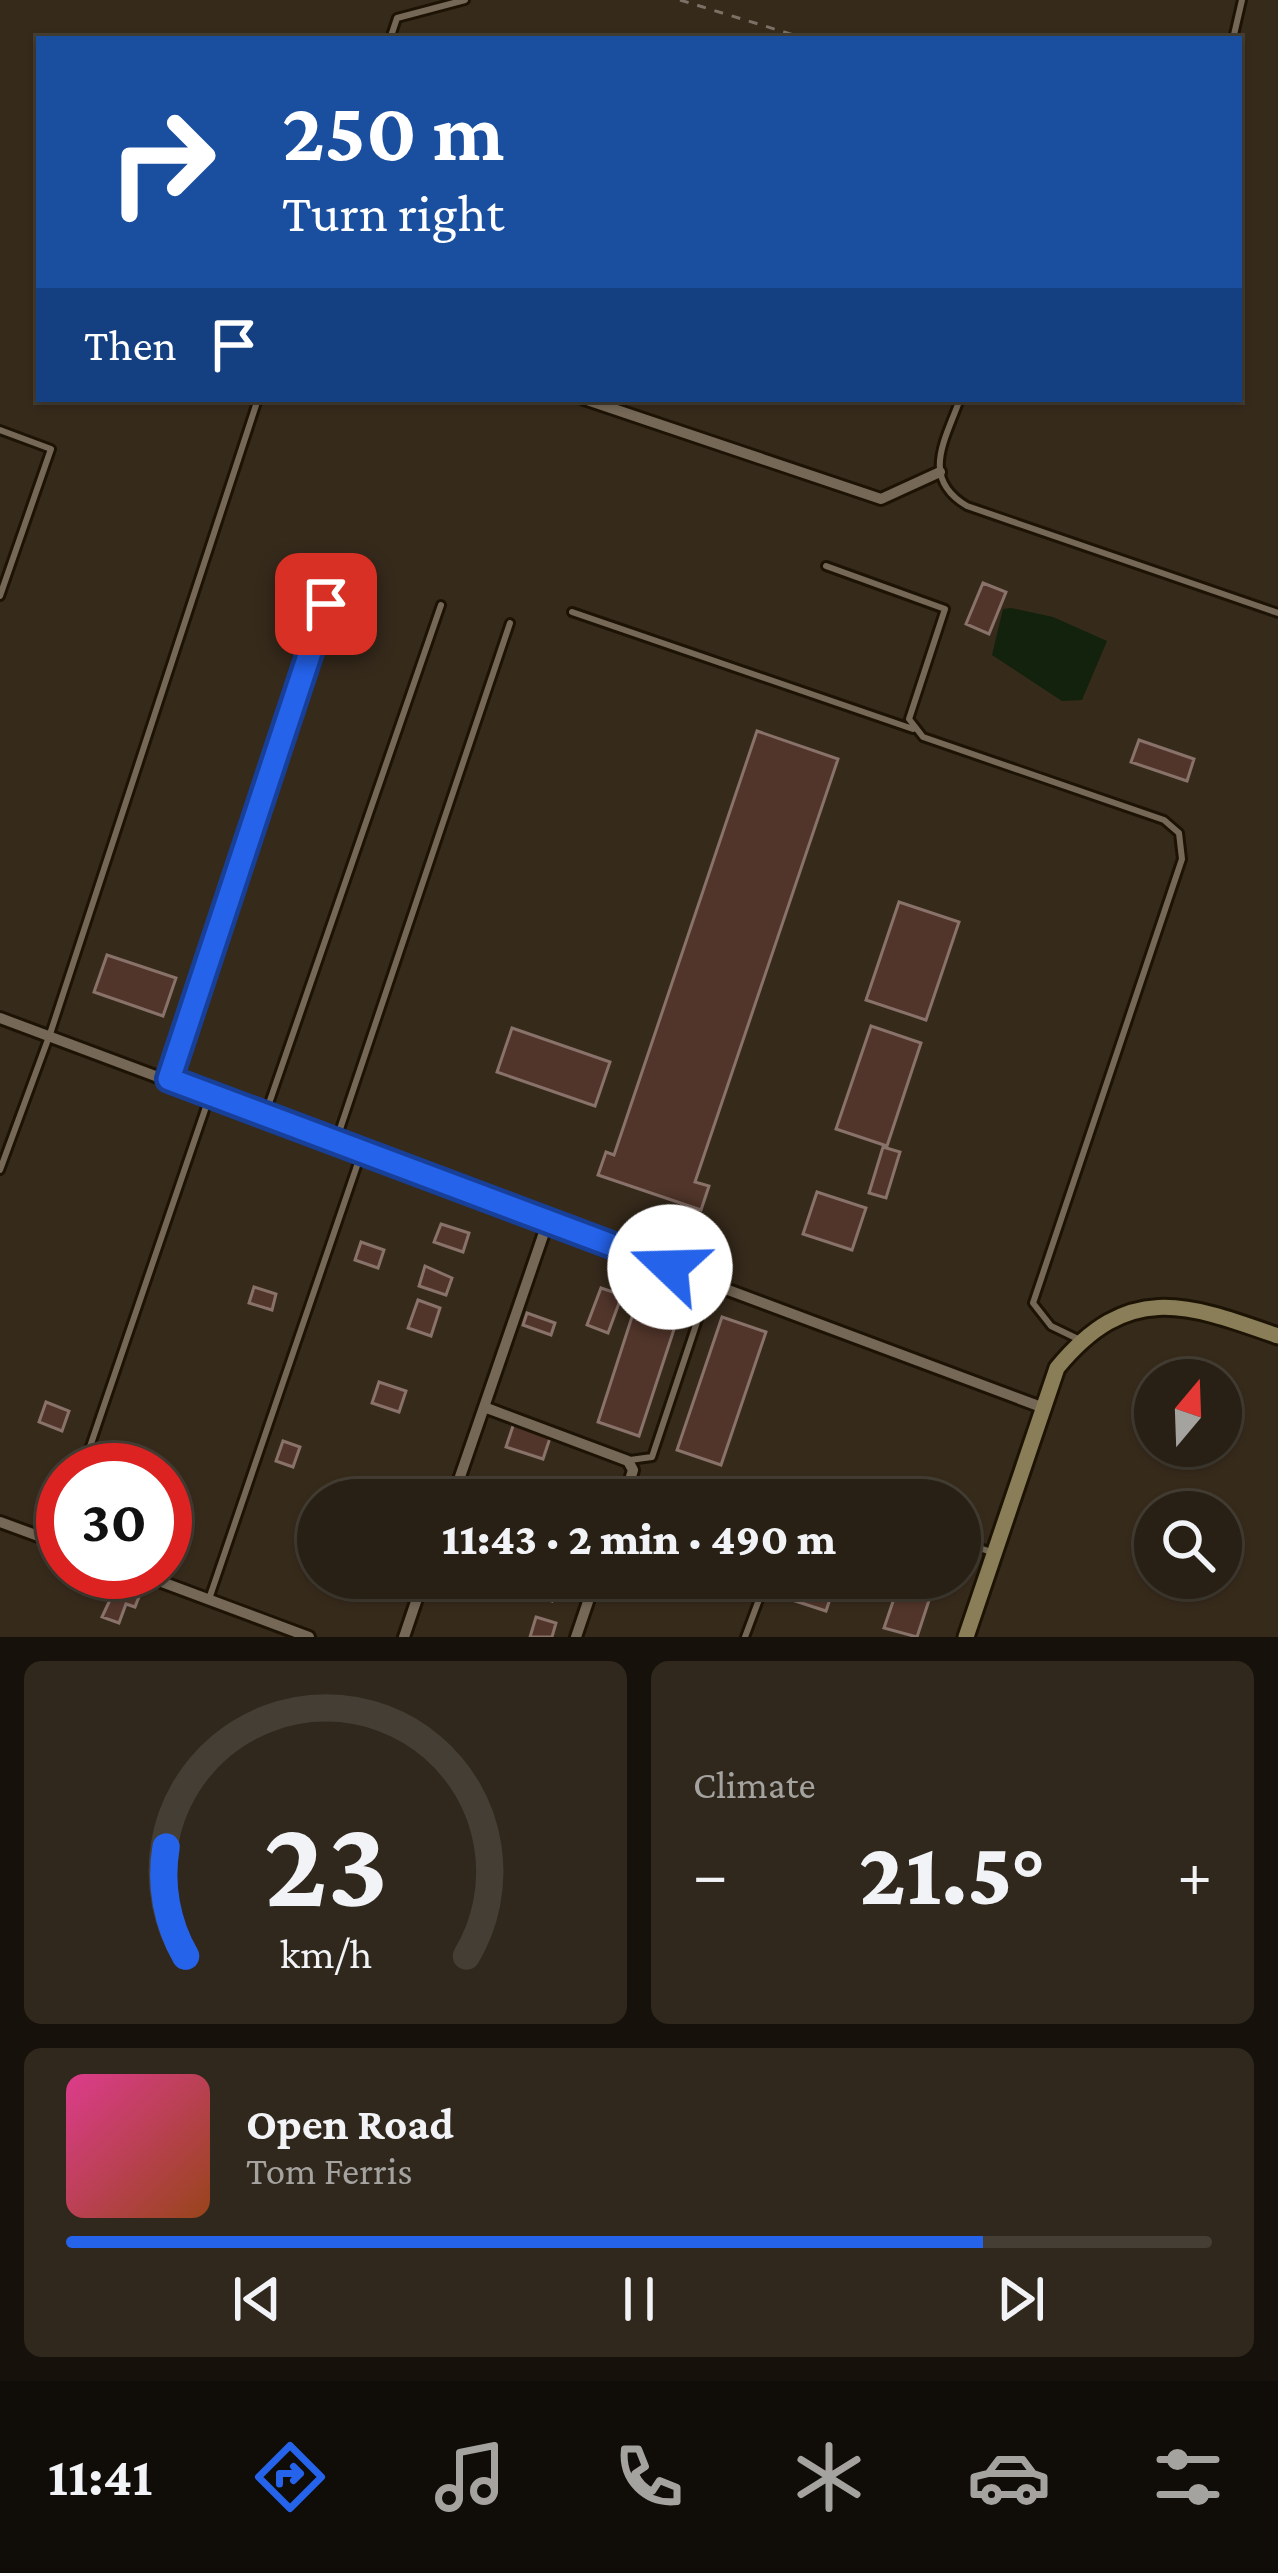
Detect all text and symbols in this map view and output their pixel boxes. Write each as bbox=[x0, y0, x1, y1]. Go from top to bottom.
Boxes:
icon: right bbox=[84, 84, 240, 240]
text: 250 m bbox=[282, 85, 504, 178]
text: Turn right bbox=[282, 183, 504, 243]
icon: arrive bbox=[201, 312, 267, 378]
text: Then bbox=[84, 320, 177, 370]
pin bbox=[275, 553, 377, 655]
icon: arrive bbox=[293, 571, 359, 637]
position arrow bbox=[607, 1204, 733, 1330]
north arrow bbox=[1134, 1359, 1242, 1467]
map controls bbox=[1134, 1359, 1242, 1599]
speed limit sign: 30 bbox=[36, 1443, 192, 1599]
button: search bbox=[1134, 1491, 1242, 1599]
text: 11:43 · 2 min · 490 m bbox=[442, 1514, 836, 1564]
text: Climate bbox=[693, 1763, 816, 1806]
text: 23 bbox=[263, 1793, 388, 1932]
text: 21.5° bbox=[859, 1823, 1046, 1923]
text: − bbox=[693, 1837, 728, 1910]
text: + bbox=[1177, 1837, 1212, 1910]
text: km/h bbox=[279, 1929, 372, 1976]
text: Open Road bbox=[246, 2099, 454, 2149]
text: Tom Ferris bbox=[246, 2149, 412, 2192]
icon: previous bbox=[224, 2266, 290, 2332]
icon: pause bbox=[606, 2266, 672, 2332]
icon: next bbox=[988, 2266, 1054, 2332]
icon: directions bbox=[248, 2435, 332, 2519]
icon: music bbox=[428, 2435, 512, 2519]
icon: phone bbox=[607, 2435, 691, 2519]
icon: climate bbox=[787, 2435, 871, 2519]
icon: car bbox=[967, 2435, 1051, 2519]
icon: filters bbox=[1146, 2435, 1230, 2519]
text: 11:41 bbox=[48, 2447, 153, 2507]

